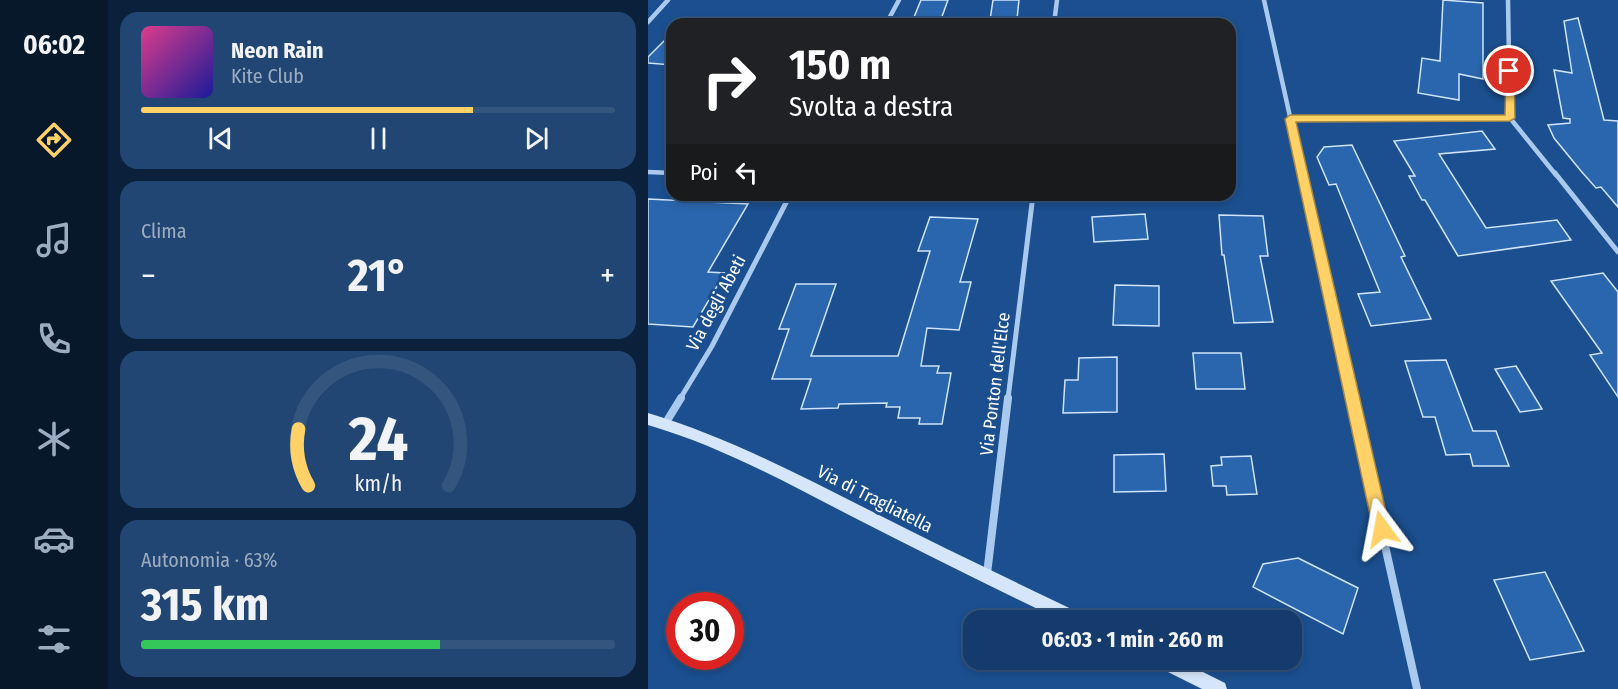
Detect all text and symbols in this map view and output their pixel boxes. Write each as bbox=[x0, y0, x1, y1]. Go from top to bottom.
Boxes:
text: 06:02 bbox=[23, 29, 85, 61]
text: Neon Rain bbox=[231, 37, 324, 64]
text: 150 m bbox=[789, 40, 891, 90]
icon: right bbox=[690, 42, 768, 120]
pin bbox=[1483, 45, 1534, 96]
icon: arrive bbox=[1492, 54, 1525, 87]
text: Kite Club bbox=[231, 64, 304, 88]
text: Svolta a destra bbox=[789, 91, 953, 123]
icon: directions bbox=[33, 119, 75, 161]
icon: previous bbox=[204, 122, 237, 155]
icon: pause bbox=[362, 122, 395, 155]
icon: next bbox=[520, 122, 553, 155]
icon: left bbox=[730, 156, 763, 189]
text: Poi bbox=[690, 159, 718, 186]
icon: music bbox=[33, 219, 75, 261]
text: Clima bbox=[141, 219, 186, 243]
text: 21° bbox=[348, 249, 408, 303]
street label: Via degli Abeti bbox=[681, 251, 751, 355]
text: − bbox=[141, 256, 156, 296]
text: + bbox=[600, 256, 615, 296]
street label: Via Ponton dell'Elce bbox=[975, 311, 1015, 457]
icon: phone bbox=[33, 318, 75, 360]
text: 24 bbox=[347, 402, 408, 477]
icon: climate bbox=[33, 418, 75, 460]
street label: Via di Tragliatella bbox=[814, 460, 937, 538]
text: km/h bbox=[354, 472, 402, 498]
position arrow bbox=[1350, 497, 1414, 561]
icon: car bbox=[33, 518, 75, 560]
text: Autonomia · 63% bbox=[141, 548, 277, 572]
text: 315 km bbox=[141, 578, 269, 632]
speed limit sign: 30 bbox=[666, 592, 744, 670]
icon: filters bbox=[33, 618, 75, 660]
text: 06:03 · 1 min · 260 m bbox=[1041, 626, 1224, 653]

